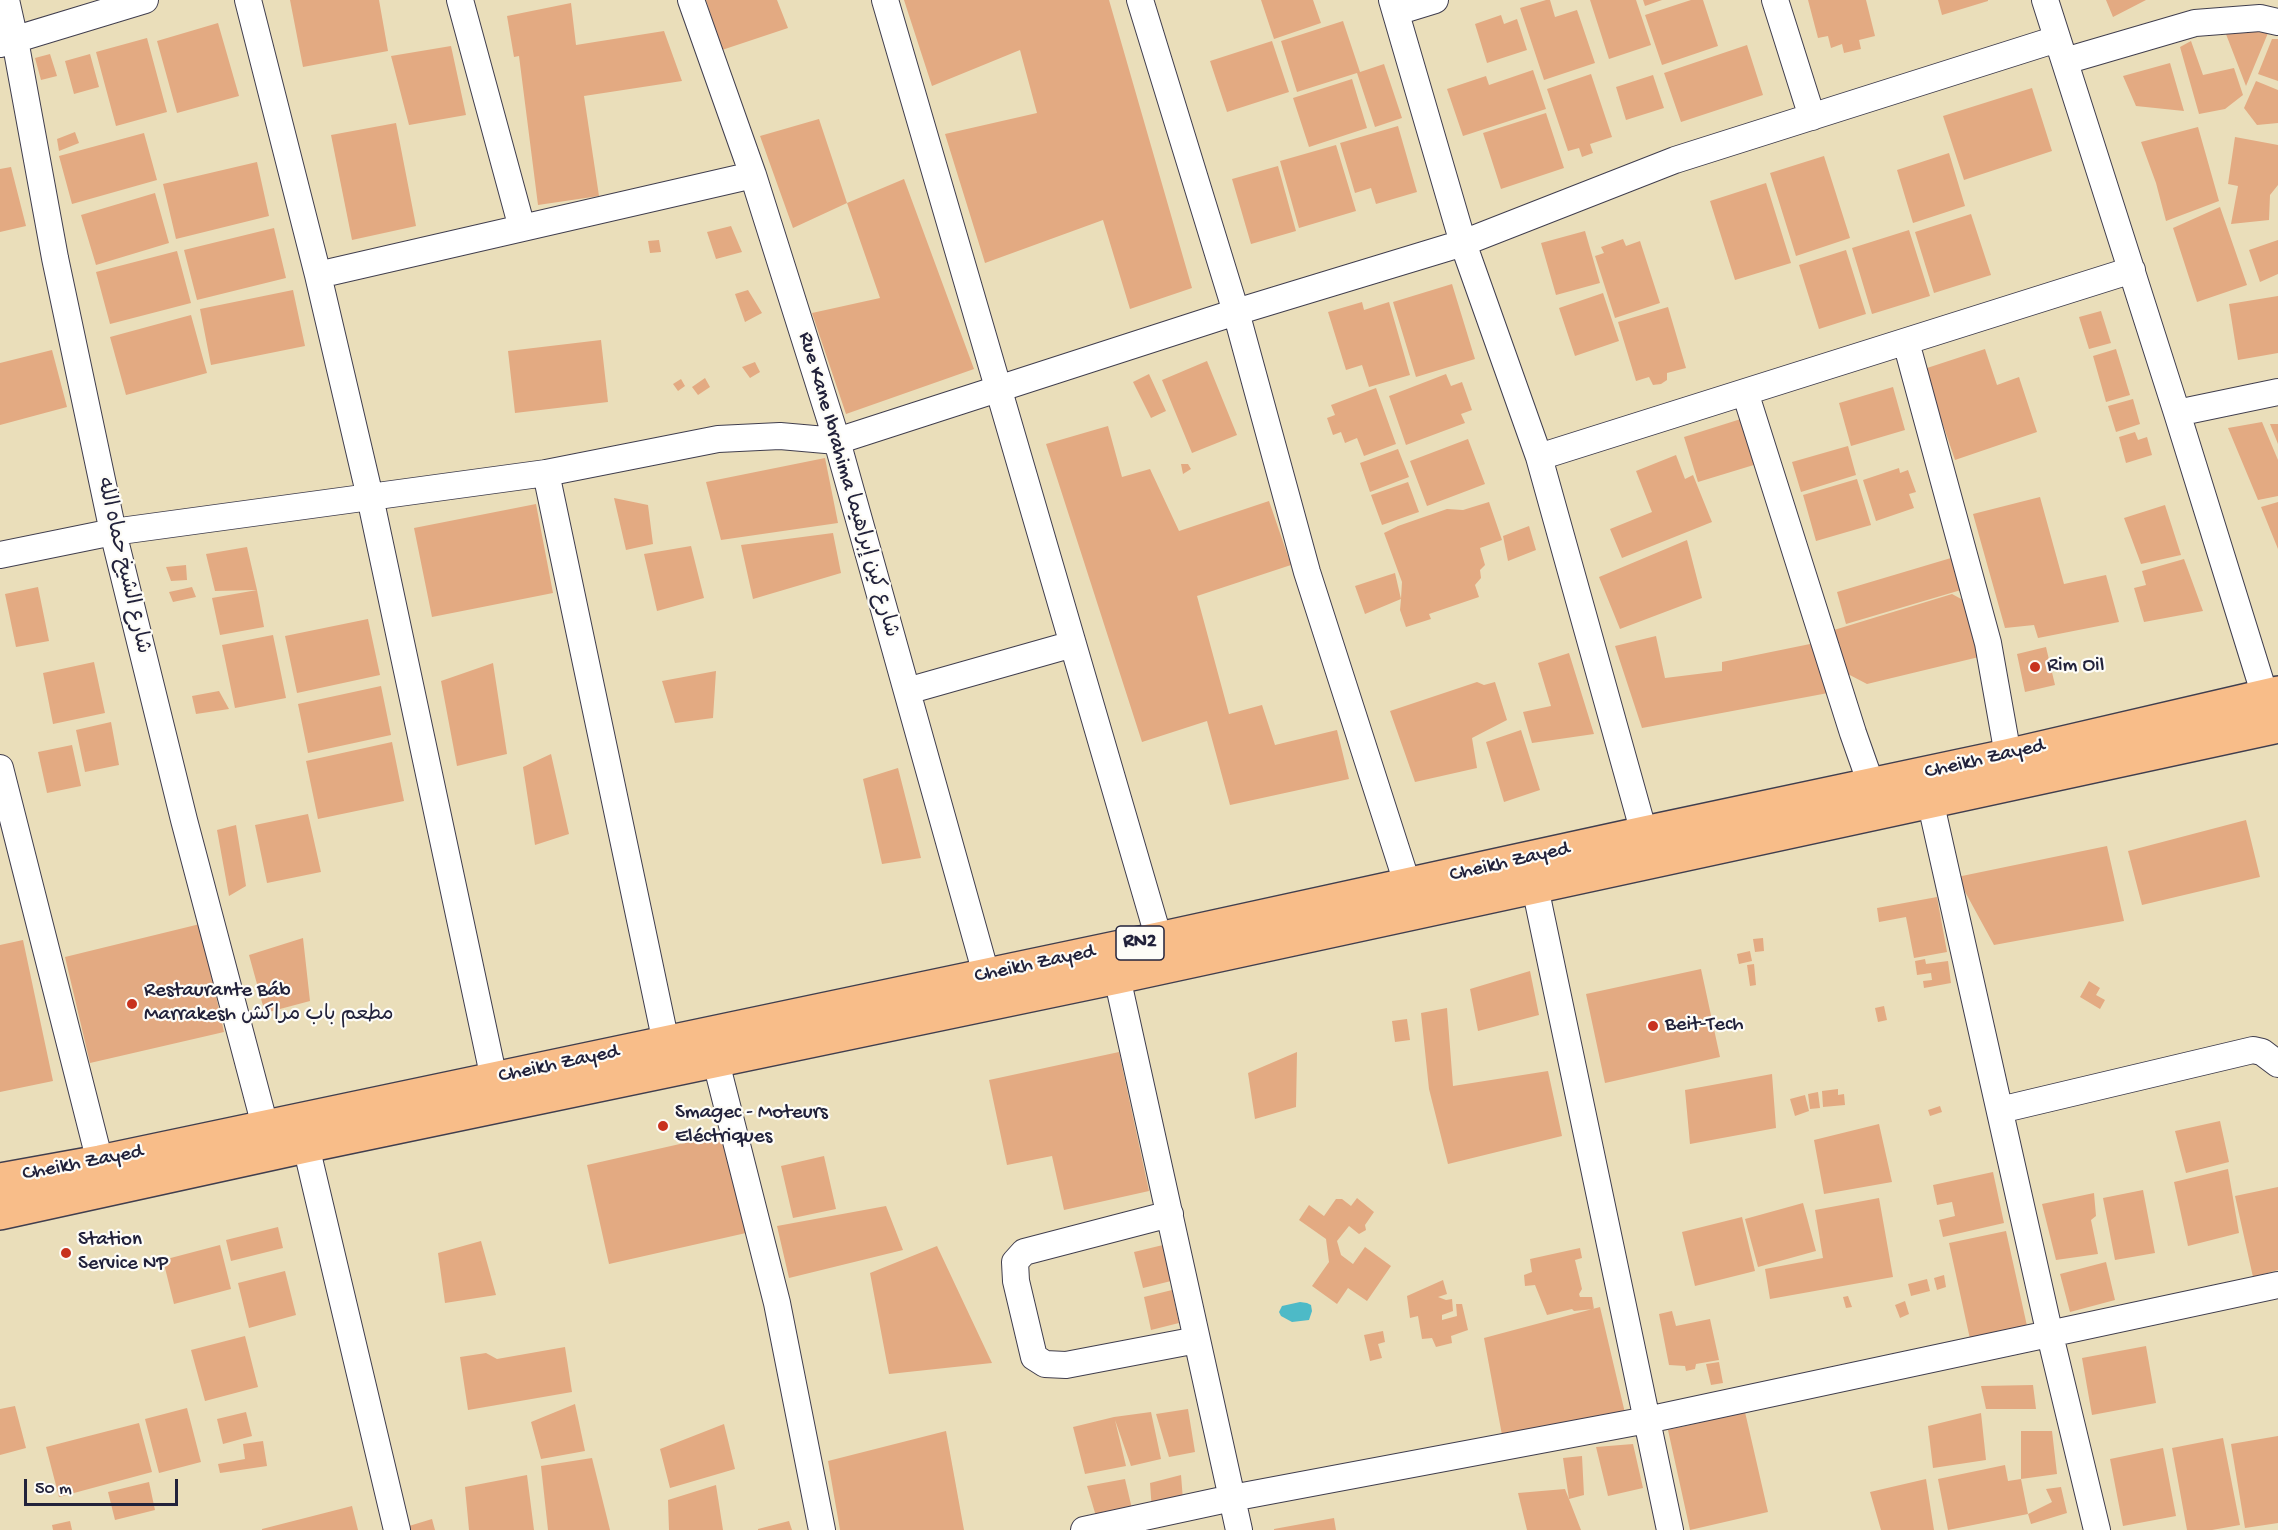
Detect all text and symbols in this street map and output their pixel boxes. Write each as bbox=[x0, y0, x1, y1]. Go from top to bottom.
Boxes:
street label: Rue Kane Ibrahima شارع كين إبراهيما bbox=[791, 329, 903, 641]
street label: شارع الشيخ حماه الله bbox=[89, 475, 155, 657]
place label: Rim Oil bbox=[2047, 654, 2104, 680]
marker: Rim Oil bbox=[2028, 660, 2042, 674]
street label: Cheikh Zayed bbox=[1923, 734, 2047, 786]
street label: Cheikh Zayed bbox=[1448, 837, 1572, 889]
road number: RN2 bbox=[1116, 926, 1164, 960]
street label: Cheikh Zayed bbox=[973, 940, 1097, 990]
place label: Restaurante Báb Marrakesh مطعم باب مراكش bbox=[144, 979, 394, 1029]
marker: Restaurante Báb Marrakesh مطعم باب مراكش bbox=[125, 997, 139, 1011]
place label: Beit-Tech bbox=[1665, 1013, 1744, 1039]
marker: Beit-Tech bbox=[1646, 1019, 1660, 1033]
street label: Cheikh Zayed bbox=[497, 1040, 621, 1090]
place label: Smagec - Moteurs Eléctriques bbox=[675, 1101, 828, 1151]
marker: Smagec - Moteurs Eléctriques bbox=[656, 1119, 670, 1133]
street label: Cheikh Zayed bbox=[21, 1140, 145, 1188]
place label: Station Service NP bbox=[78, 1228, 168, 1278]
marker: Station Service NP bbox=[59, 1246, 73, 1260]
scale bar bbox=[27, 1467, 182, 1505]
text: 50 m bbox=[35, 1479, 72, 1500]

